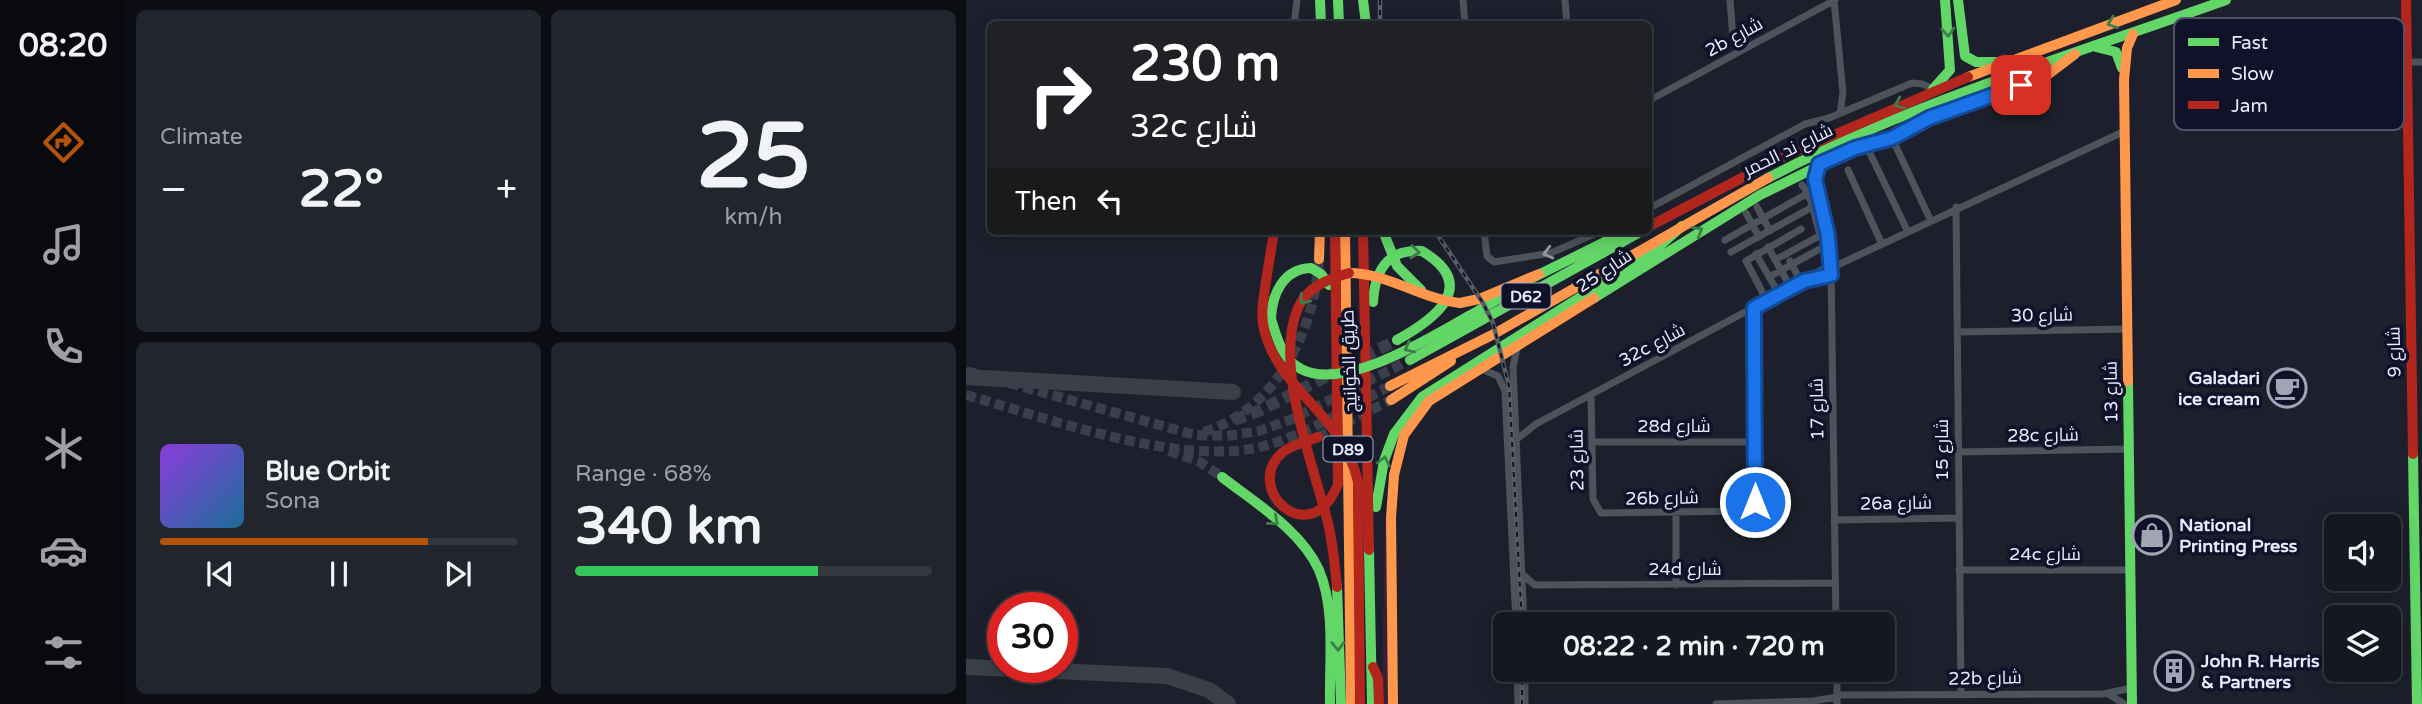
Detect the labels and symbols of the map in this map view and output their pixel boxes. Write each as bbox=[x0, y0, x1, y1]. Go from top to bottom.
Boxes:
street label: 2b شارع bbox=[1701, 12, 1767, 63]
one-way arrow bbox=[2106, 15, 2118, 29]
legend bbox=[2174, 18, 2404, 130]
one-way arrow bbox=[1940, 26, 1955, 37]
text: Fast bbox=[2231, 32, 2268, 54]
pin bbox=[1991, 55, 2051, 115]
text: Slow bbox=[2231, 63, 2274, 85]
one-way arrow bbox=[1894, 95, 1906, 109]
text: Jam bbox=[2231, 95, 2268, 117]
street label: شارع ند الحمر bbox=[1739, 119, 1837, 182]
one-way arrow bbox=[1690, 227, 1703, 240]
one-way arrow bbox=[1409, 244, 1421, 259]
one-way arrow bbox=[1542, 245, 1554, 260]
street label: شارع 25 bbox=[1572, 245, 1636, 298]
road number: D62 bbox=[1502, 284, 1550, 308]
one-way arrow bbox=[1300, 292, 1313, 305]
street label: شارع 30 bbox=[2011, 303, 2073, 328]
street label: طريق الخوانيج bbox=[1336, 309, 1363, 413]
street label: 32c شارع bbox=[1615, 318, 1689, 372]
street label: شارع 9 bbox=[2383, 326, 2406, 378]
one-way arrow bbox=[1404, 339, 1416, 353]
street label: شارع 13 bbox=[2099, 361, 2124, 423]
place label: Galadari ice cream bbox=[2178, 367, 2260, 410]
cafe icon: Galadari ice cream bbox=[2266, 367, 2308, 409]
street label: شارع 17 bbox=[1805, 378, 1830, 440]
street label: 28d شارع bbox=[1637, 415, 1711, 438]
street label: شارع 15 bbox=[1931, 419, 1954, 481]
street label: 28c شارع bbox=[2007, 423, 2079, 448]
street label: شارع 23 bbox=[1565, 429, 1590, 491]
road number: D89 bbox=[1324, 436, 1372, 462]
one-way arrow bbox=[1375, 455, 1390, 467]
position arrow bbox=[1718, 465, 1792, 539]
street label: 26b شارع bbox=[1625, 486, 1699, 511]
street label: 26a شارع bbox=[1860, 491, 1932, 516]
one-way arrow bbox=[1266, 513, 1279, 525]
shop icon: National Printing Press bbox=[2131, 514, 2173, 556]
place label: National Printing Press bbox=[2179, 514, 2298, 557]
street label: 24c شارع bbox=[2009, 543, 2081, 566]
street label: 24d شارع bbox=[1648, 558, 1722, 581]
speed limit sign: 30 bbox=[987, 592, 1078, 683]
one-way arrow bbox=[1330, 641, 1346, 651]
building icon: John R. Harris & Partners bbox=[2153, 650, 2195, 692]
place label: John R. Harris & Partners bbox=[2200, 650, 2320, 693]
street label: 22b شارع bbox=[1948, 666, 2022, 691]

